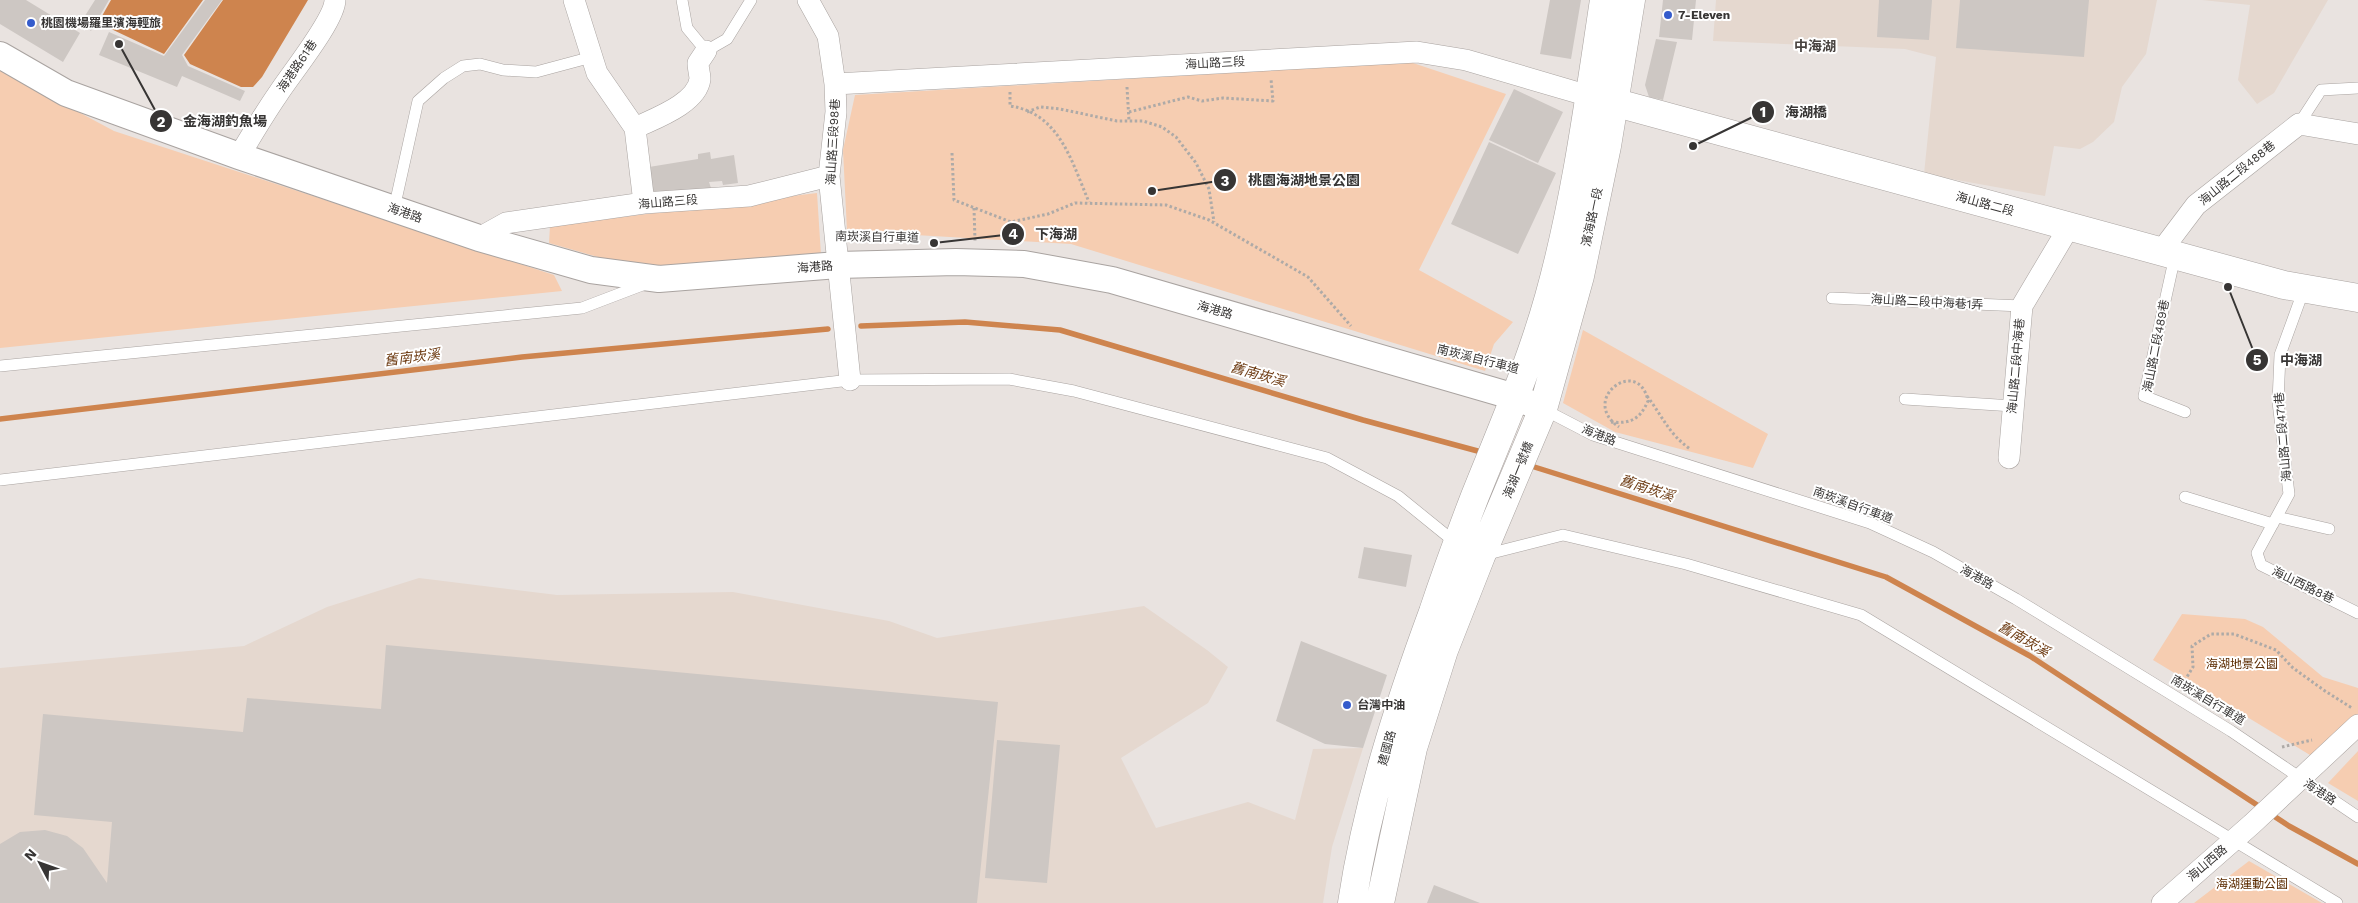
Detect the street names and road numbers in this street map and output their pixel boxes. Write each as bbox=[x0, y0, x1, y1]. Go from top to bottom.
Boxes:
street label: 海港路61巷 bbox=[274, 37, 320, 95]
street label: 海山路三段 bbox=[1185, 54, 1245, 72]
street label: 海山路三段98巷 bbox=[824, 98, 842, 186]
street label: 海山路二段488巷 bbox=[2196, 138, 2278, 208]
street label: 濱海路一段 bbox=[1579, 186, 1605, 248]
street label: 海山路二段 bbox=[1954, 189, 2016, 219]
street label: 海山路三段 bbox=[637, 192, 699, 212]
street label: 海港路 bbox=[386, 201, 424, 225]
street label: 南崁溪自行車道 bbox=[835, 229, 919, 245]
street label: 海港路 bbox=[797, 259, 833, 275]
street label: 海山路二段中海巷1弄 bbox=[1870, 292, 1984, 312]
street label: 海港路 bbox=[1196, 298, 1234, 322]
street label: 海山路二段489巷 bbox=[2140, 298, 2172, 394]
street label: 海山路二段中海巷 bbox=[2005, 318, 2027, 414]
street label: 南崁溪自行車道 bbox=[1436, 342, 1520, 376]
street label: 海山路二段471巷 bbox=[2272, 391, 2294, 483]
street label: 海港路 bbox=[1580, 422, 1618, 448]
street label: 海湖一號橋 bbox=[1500, 440, 1536, 500]
street label: 南崁溪自行車道 bbox=[1811, 484, 1895, 526]
street label: 海港路 bbox=[1958, 562, 1996, 592]
street label: 海山西路8巷 bbox=[2270, 564, 2336, 606]
street label: 南崁溪自行車道 bbox=[2168, 672, 2248, 728]
street label: 建國路 bbox=[1376, 729, 1398, 767]
street label: 海港路 bbox=[2301, 776, 2339, 808]
street label: 海山西路 bbox=[2184, 842, 2230, 884]

